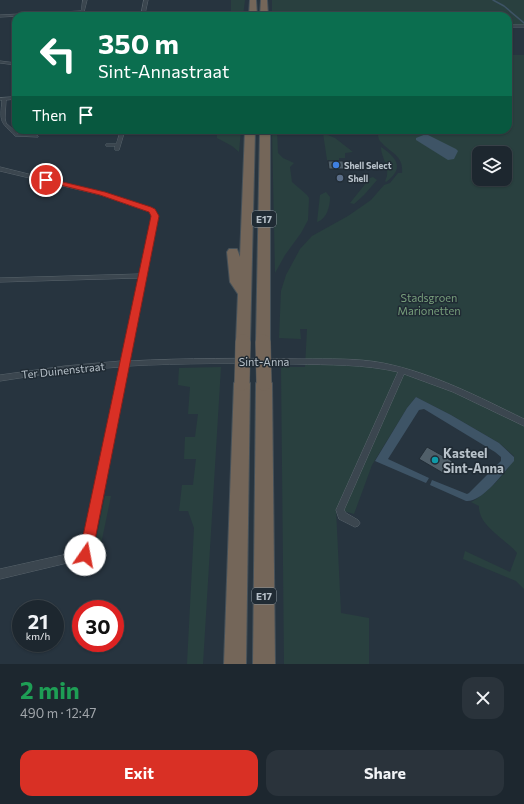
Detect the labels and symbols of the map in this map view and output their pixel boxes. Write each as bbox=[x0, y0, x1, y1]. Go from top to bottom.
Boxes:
marker: Shell Select bbox=[331, 160, 341, 170]
place label: Shell Select bbox=[344, 160, 392, 171]
pin bbox=[29, 163, 63, 197]
marker: Shell bbox=[335, 173, 345, 183]
place label: Shell bbox=[348, 173, 368, 184]
road number: E17 bbox=[252, 211, 276, 227]
park label: Stadsgroen Marionetten bbox=[397, 291, 461, 317]
street label: Sint-Anna bbox=[239, 355, 289, 368]
street label: Ter Duinenstraat bbox=[21, 359, 106, 381]
place label: Kasteel Sint-Anna bbox=[443, 445, 504, 476]
marker: Kasteel Sint-Anna bbox=[430, 455, 440, 465]
position arrow bbox=[64, 534, 106, 576]
road number: E17 bbox=[252, 588, 276, 604]
speed limit sign: 30 bbox=[72, 600, 124, 652]

